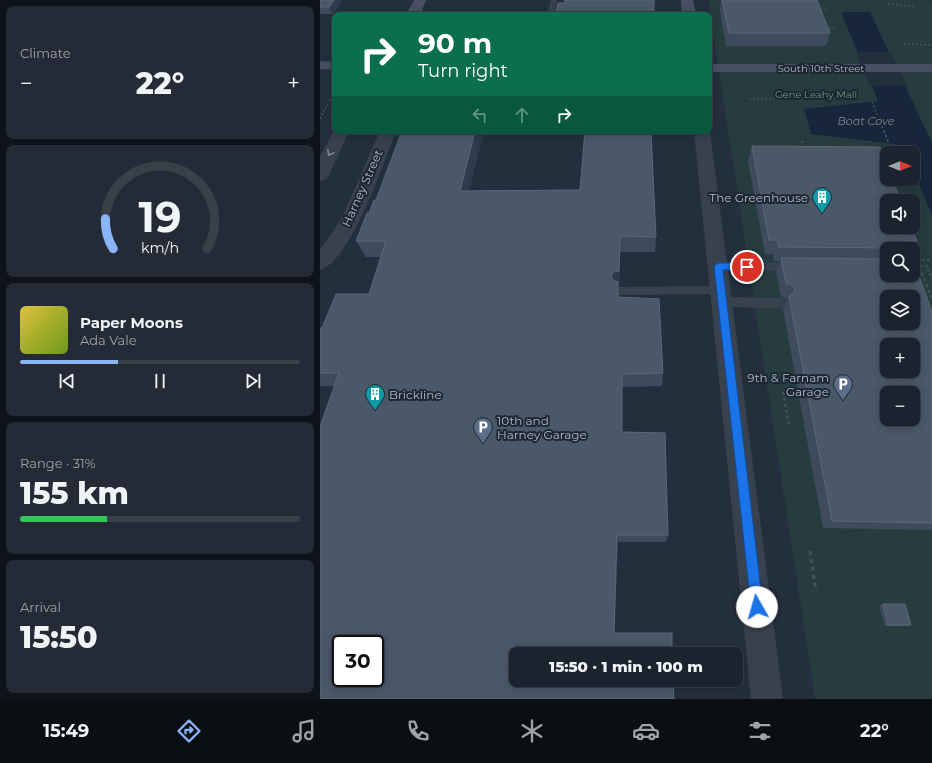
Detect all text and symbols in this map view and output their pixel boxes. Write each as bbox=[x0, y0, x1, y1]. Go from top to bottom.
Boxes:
text: 90 m bbox=[418, 26, 492, 60]
icon: right bbox=[352, 28, 404, 80]
text: Climate bbox=[20, 45, 71, 61]
text: Turn right bbox=[418, 60, 508, 82]
street label: South 10th Street bbox=[778, 62, 864, 75]
text: 22° bbox=[136, 65, 184, 102]
text: − bbox=[20, 70, 33, 97]
text: + bbox=[287, 70, 300, 97]
park label: Gene Leahy Mall bbox=[775, 88, 857, 101]
icon: left bbox=[469, 104, 491, 126]
icon: ahead bbox=[511, 104, 533, 126]
icon: right bbox=[553, 104, 575, 126]
water label: Boat Cove bbox=[838, 114, 895, 128]
north arrow bbox=[880, 146, 920, 186]
map controls bbox=[880, 146, 920, 426]
street label: Harney Street bbox=[338, 147, 386, 229]
one-way arrow bbox=[327, 149, 335, 156]
building icon: The Greenhouse bbox=[811, 186, 833, 214]
place label: The Greenhouse bbox=[709, 190, 808, 205]
text: 19 bbox=[139, 192, 181, 242]
button: sound bbox=[880, 194, 920, 234]
text: km/h bbox=[141, 238, 179, 256]
button: search bbox=[880, 242, 920, 282]
pin bbox=[730, 250, 764, 284]
icon: arrive bbox=[736, 256, 758, 278]
button: layers bbox=[880, 290, 920, 330]
text: Paper Moons bbox=[80, 313, 183, 332]
text: Ada Vale bbox=[80, 332, 137, 348]
button: + bbox=[880, 338, 920, 378]
icon: previous bbox=[56, 370, 78, 392]
icon: pause bbox=[149, 370, 171, 392]
icon: next bbox=[242, 370, 264, 392]
place label: 9th & Farnam Garage bbox=[747, 370, 829, 399]
parking icon: 9th & Farnam Garage bbox=[832, 373, 854, 401]
building icon: Brickline bbox=[364, 383, 386, 411]
button: − bbox=[880, 386, 920, 426]
place label: Brickline bbox=[389, 387, 442, 402]
place label: 10th and Harney Garage bbox=[497, 413, 587, 442]
parking icon: 10th and Harney Garage bbox=[472, 416, 494, 444]
text: Range · 31% bbox=[20, 455, 95, 471]
text: 155 km bbox=[20, 475, 129, 512]
position arrow bbox=[736, 586, 778, 628]
text: Arrival bbox=[20, 599, 61, 615]
text: 15:50 bbox=[20, 619, 98, 656]
speed limit sign: 30 bbox=[332, 635, 384, 687]
text: 15:50 · 1 min · 100 m bbox=[549, 657, 703, 676]
icon: directions bbox=[175, 717, 203, 745]
icon: music bbox=[290, 717, 318, 745]
icon: phone bbox=[404, 717, 432, 745]
icon: climate bbox=[518, 717, 546, 745]
icon: car bbox=[632, 717, 660, 745]
icon: filters bbox=[746, 717, 774, 745]
text: 15:49 bbox=[43, 720, 89, 742]
text: 22° bbox=[860, 720, 889, 742]

